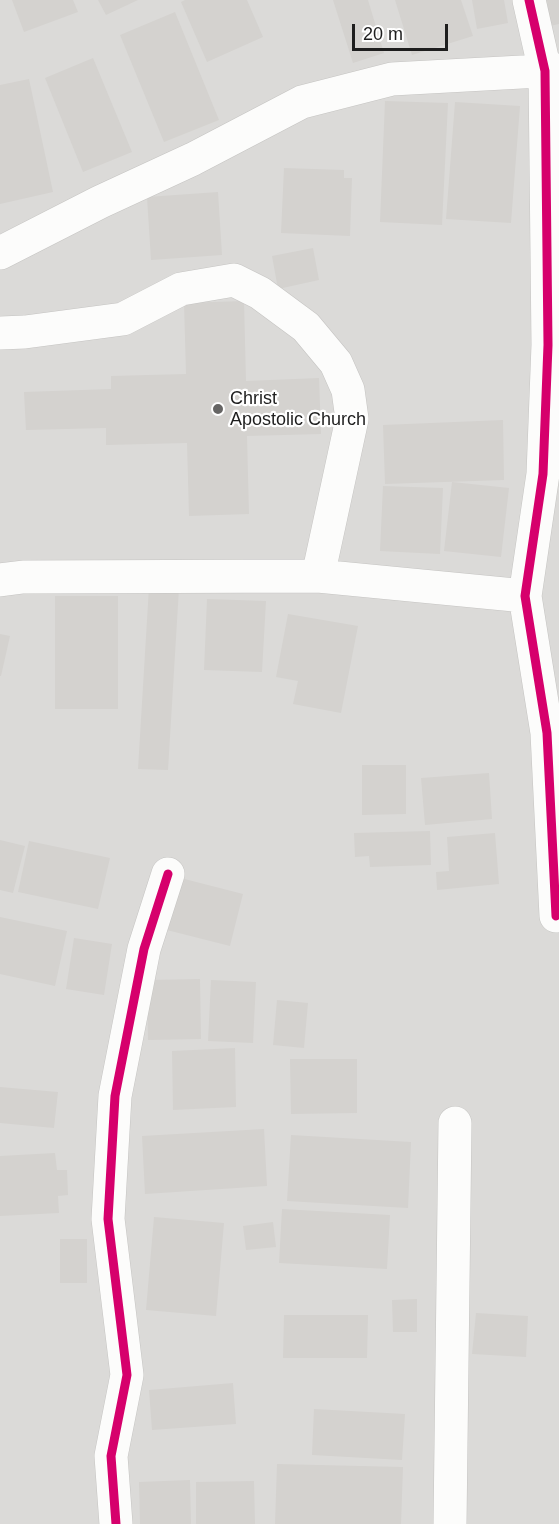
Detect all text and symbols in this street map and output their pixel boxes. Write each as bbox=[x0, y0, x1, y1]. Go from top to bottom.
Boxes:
scale bar bbox=[355, 12, 451, 50]
text: 20 m bbox=[363, 24, 403, 44]
place label: Christ Apostolic Church bbox=[230, 388, 366, 430]
marker: Christ Apostolic Church bbox=[211, 402, 225, 416]

